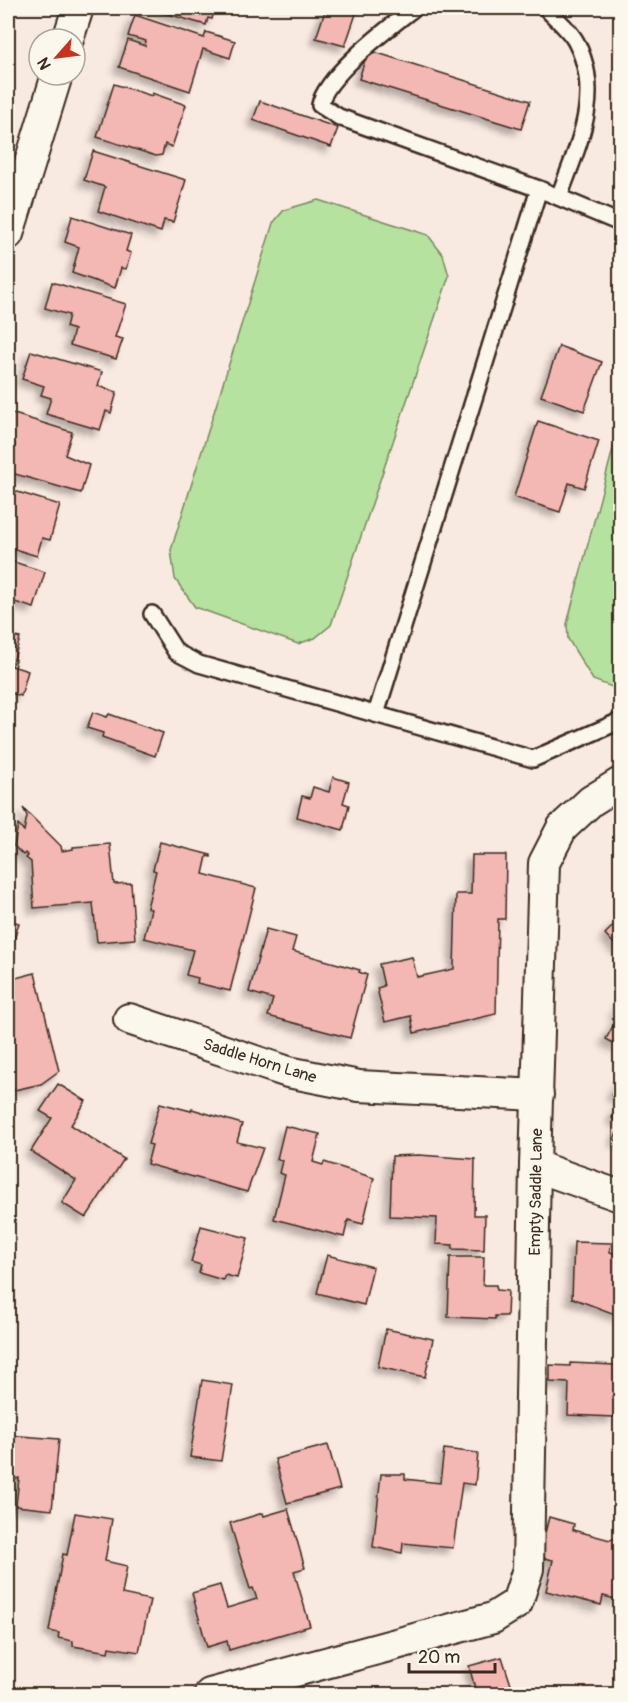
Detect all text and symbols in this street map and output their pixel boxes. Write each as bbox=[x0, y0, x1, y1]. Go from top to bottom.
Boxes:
north arrow bbox=[27, 27, 87, 87]
text: N bbox=[33, 54, 56, 73]
street label: Saddle Horn Lane bbox=[201, 1034, 319, 1088]
street label: Empty Saddle Lane bbox=[525, 1128, 547, 1256]
scale bar bbox=[409, 1636, 494, 1674]
text: 20 m bbox=[418, 1646, 460, 1669]

